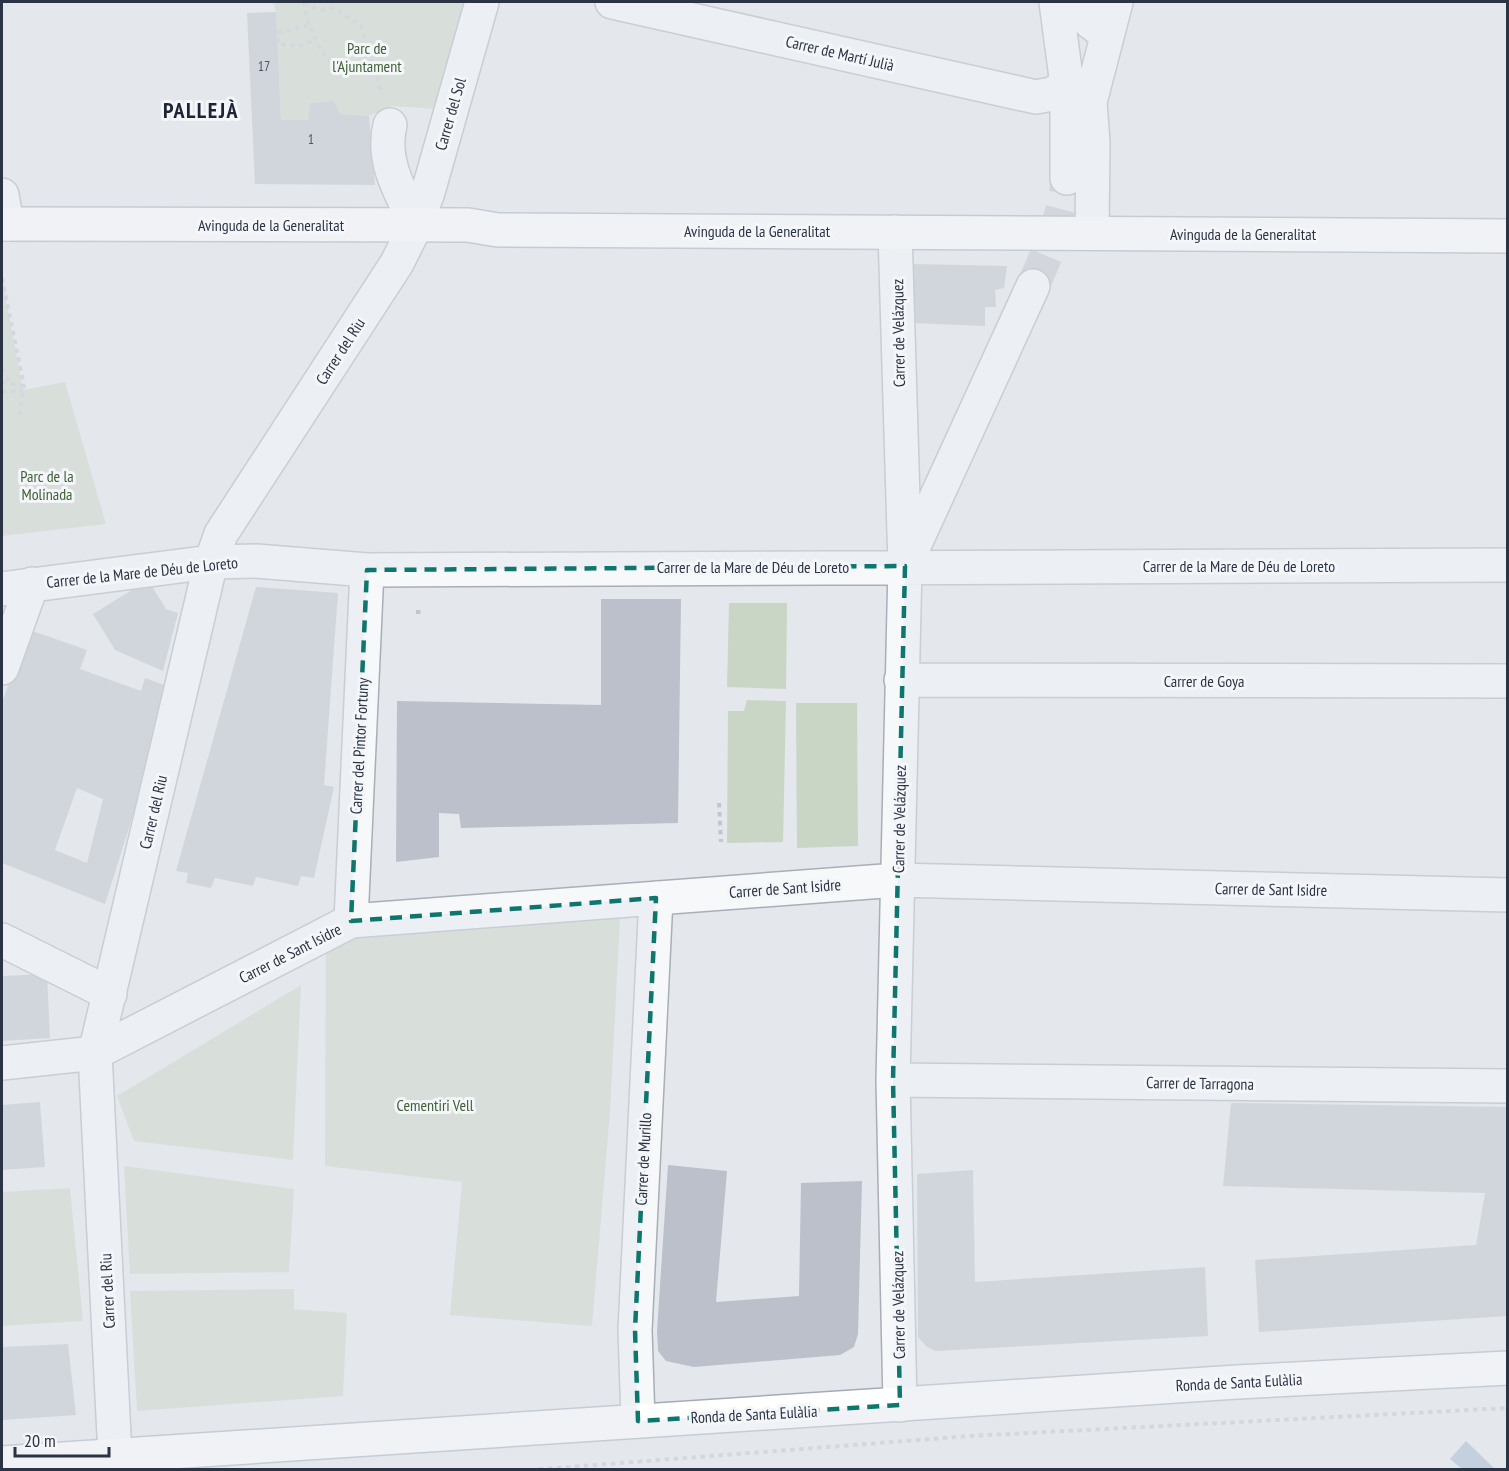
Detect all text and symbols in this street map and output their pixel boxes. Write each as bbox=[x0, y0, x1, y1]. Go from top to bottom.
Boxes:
street label: Carrer de Martí Julià bbox=[784, 31, 896, 75]
park label: Parc de l'Ajuntament bbox=[332, 38, 402, 76]
house number: 17 bbox=[258, 57, 270, 75]
street label: Carrer del Sol bbox=[430, 75, 470, 153]
district label: PALLEJÀ bbox=[163, 96, 239, 124]
house number: 1 bbox=[308, 130, 314, 148]
street label: Avinguda de la Generalitat bbox=[198, 215, 345, 235]
street label: Avinguda de la Generalitat bbox=[684, 221, 831, 241]
street label: Avinguda de la Generalitat bbox=[1170, 224, 1317, 244]
street label: Carrer de Velázquez bbox=[887, 278, 909, 387]
street label: Carrer del Riu bbox=[311, 314, 369, 388]
park label: Parc de la Molinada bbox=[20, 466, 74, 504]
street label: Carrer de la Mare de Déu de Loreto bbox=[45, 552, 239, 592]
street label: Carrer de la Mare de Déu de Loreto bbox=[1143, 556, 1335, 576]
street label: Carrer de la Mare de Déu de Loreto bbox=[657, 557, 849, 577]
street label: Carrer de Goya bbox=[1164, 671, 1244, 691]
street label: Carrer del Pintor Fortuny bbox=[345, 677, 373, 815]
street label: Carrer de Velázquez bbox=[888, 764, 910, 873]
street label: Carrer del Riu bbox=[135, 773, 171, 851]
street label: Carrer de Sant Isidre bbox=[728, 874, 842, 902]
street label: Carrer de Sant Isidre bbox=[1215, 878, 1327, 900]
street label: Carrer de Sant Isidre bbox=[235, 919, 345, 987]
street label: Carrer de Tarragona bbox=[1146, 1072, 1254, 1094]
park label: Cementiri Vell bbox=[397, 1095, 474, 1115]
street label: Carrer de Murillo bbox=[631, 1112, 655, 1206]
street label: Carrer de Velázquez bbox=[887, 1250, 909, 1359]
street label: Carrer del Riu bbox=[95, 1253, 119, 1329]
street label: Ronda de Santa Eulàlia bbox=[1175, 1369, 1303, 1395]
street label: Ronda de Santa Eulàlia bbox=[690, 1401, 818, 1427]
scale bar bbox=[15, 1420, 110, 1458]
text: 20 m bbox=[24, 1429, 56, 1452]

